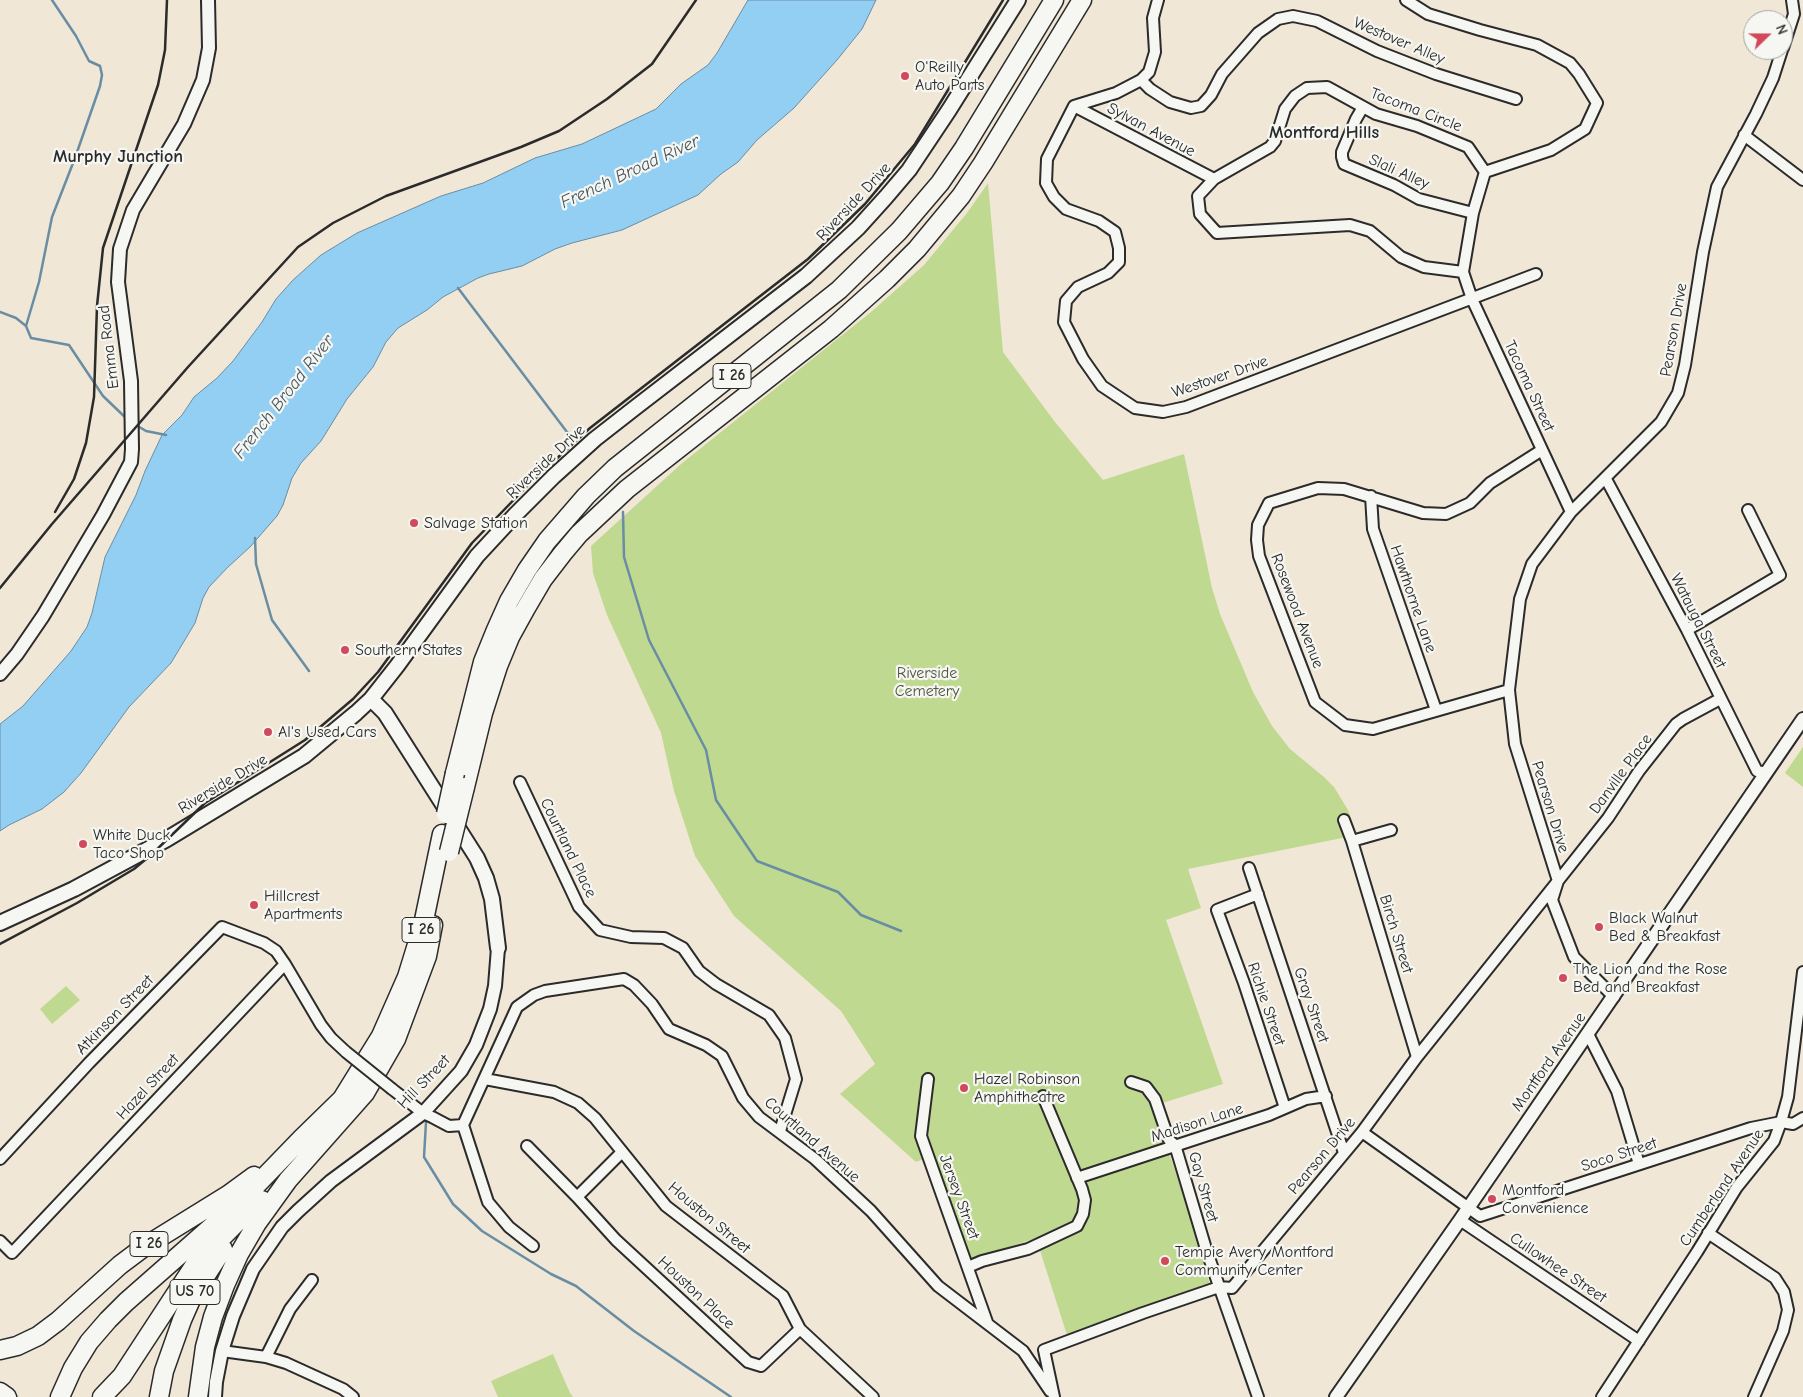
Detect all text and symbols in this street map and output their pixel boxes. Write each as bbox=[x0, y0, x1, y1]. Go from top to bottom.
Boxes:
north arrow bbox=[1743, 10, 1793, 60]
street label: Westover Alley bbox=[1350, 13, 1448, 69]
text: N bbox=[1772, 22, 1791, 37]
place label: O'Reilly Auto Parts bbox=[915, 57, 985, 95]
marker: O'Reilly Auto Parts bbox=[899, 70, 911, 82]
street label: Tacoma Circle bbox=[1367, 84, 1465, 136]
street label: Sylvan Avenue bbox=[1104, 99, 1198, 161]
district label: Montford Hills bbox=[1269, 122, 1379, 144]
water label: French Broad River bbox=[557, 130, 703, 214]
district label: Murphy Junction bbox=[53, 146, 183, 168]
street label: Slali Alley bbox=[1366, 150, 1432, 194]
street label: Riverside Drive bbox=[813, 159, 895, 245]
street label: Pearson Drive bbox=[1656, 282, 1692, 378]
street label: Emma Road bbox=[94, 304, 124, 390]
water label: French Broad River bbox=[229, 331, 339, 463]
street label: Tacoma Street bbox=[1500, 337, 1558, 435]
street label: Westover Drive bbox=[1169, 352, 1271, 402]
road number: I 26 bbox=[713, 364, 751, 388]
street label: Riverside Drive bbox=[503, 421, 589, 503]
place label: Salvage Station bbox=[424, 513, 528, 533]
marker: Salvage Station bbox=[408, 517, 420, 529]
street label: Hawthorne Lane bbox=[1386, 543, 1440, 655]
street label: Rosewood Avenue bbox=[1266, 551, 1328, 671]
street label: Watauga Street bbox=[1666, 570, 1730, 672]
place label: Southern States bbox=[355, 640, 462, 660]
marker: Southern States bbox=[339, 644, 351, 656]
park label: Riverside Cemetery bbox=[895, 663, 959, 701]
place label: Al's Used Cars bbox=[278, 722, 377, 742]
marker: Al's Used Cars bbox=[262, 726, 274, 738]
street label: Danville Place bbox=[1586, 730, 1656, 818]
street label: Riverside Drive bbox=[175, 750, 271, 818]
street label: Pearson Drive bbox=[1527, 759, 1573, 855]
street label: Courtland Place bbox=[536, 795, 600, 901]
place label: White Duck Taco Shop bbox=[93, 825, 170, 863]
marker: White Duck Taco Shop bbox=[77, 838, 89, 850]
place label: Hillcrest Apartments bbox=[264, 886, 342, 924]
street label: Birch Street bbox=[1375, 892, 1417, 976]
marker: Hillcrest Apartments bbox=[248, 899, 260, 911]
place label: Black Walnut Bed & Breakfast bbox=[1609, 908, 1720, 946]
road number: I 26 bbox=[402, 918, 440, 942]
marker: Black Walnut Bed & Breakfast bbox=[1593, 921, 1605, 933]
place label: The Lion and the Rose Bed and Breakfast bbox=[1573, 959, 1727, 997]
street label: Richie Street bbox=[1243, 960, 1289, 1048]
street label: Gray Street bbox=[1289, 965, 1333, 1045]
street label: Atkinson Street bbox=[72, 971, 158, 1059]
marker: The Lion and the Rose Bed and Breakfast bbox=[1557, 972, 1569, 984]
street label: Montford Avenue bbox=[1508, 1009, 1590, 1115]
street label: Hazel Street bbox=[113, 1050, 183, 1124]
street label: Hill Street bbox=[394, 1051, 454, 1113]
place label: Hazel Robinson Amphitheatre bbox=[974, 1069, 1080, 1107]
marker: Hazel Robinson Amphitheatre bbox=[958, 1082, 970, 1094]
street label: Courtland Avenue bbox=[760, 1093, 864, 1187]
street label: Madison Lane bbox=[1148, 1099, 1246, 1147]
street label: Pearson Drive bbox=[1284, 1114, 1360, 1198]
street label: Cumberland Avenue bbox=[1676, 1126, 1768, 1250]
street label: Soco Street bbox=[1579, 1134, 1659, 1176]
street label: Gay Street bbox=[1184, 1150, 1222, 1224]
street label: Jersey Street bbox=[935, 1152, 983, 1242]
street label: Houston Street bbox=[664, 1178, 754, 1258]
place label: Montford Convenience bbox=[1502, 1180, 1589, 1218]
marker: Montford Convenience bbox=[1486, 1193, 1498, 1205]
street label: Cullowhee Street bbox=[1506, 1228, 1610, 1308]
road number: I 26 bbox=[130, 1232, 168, 1256]
place label: Tempie Avery Montford Community Center bbox=[1175, 1242, 1334, 1280]
street label: Houston Place bbox=[654, 1253, 738, 1333]
marker: Tempie Avery Montford Community Center bbox=[1159, 1255, 1171, 1267]
road number: US 70 bbox=[170, 1280, 220, 1304]

